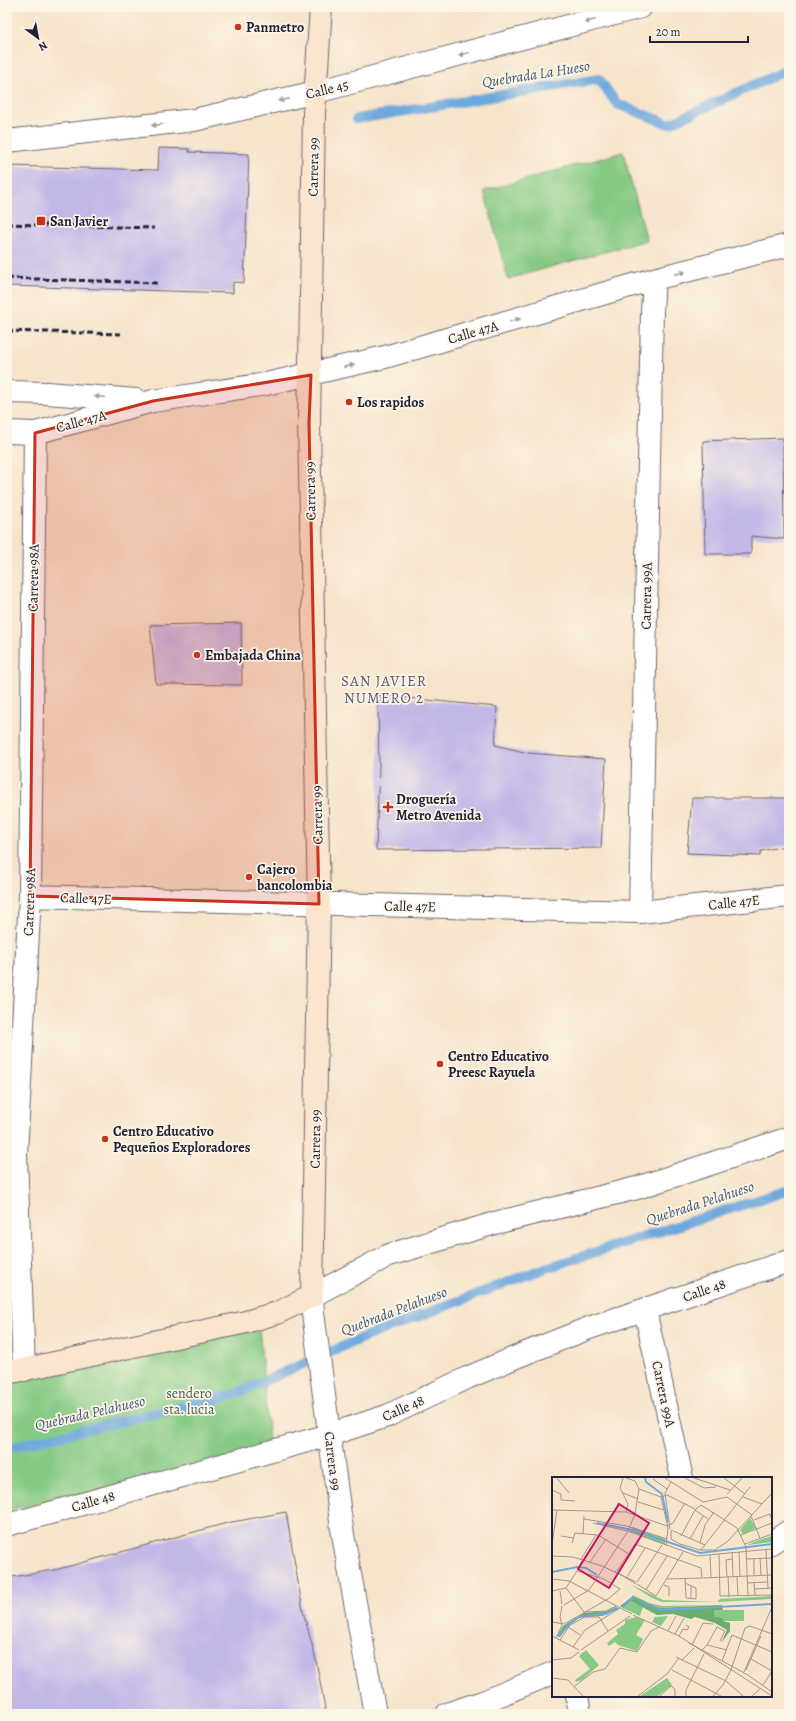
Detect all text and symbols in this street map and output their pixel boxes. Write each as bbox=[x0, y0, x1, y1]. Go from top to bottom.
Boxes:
north arrow bbox=[18, 18, 58, 58]
place label: Panmetro bbox=[246, 18, 304, 37]
one-way arrow bbox=[584, 18, 596, 24]
scale bar bbox=[650, 18, 748, 44]
marker: Panmetro bbox=[233, 22, 243, 32]
text: 20 m bbox=[656, 24, 680, 40]
text: N bbox=[36, 38, 50, 55]
one-way arrow bbox=[458, 51, 470, 57]
water label: Quebrada La Hueso bbox=[481, 56, 591, 92]
street label: Calle 45 bbox=[304, 75, 351, 104]
one-way arrow bbox=[278, 97, 290, 103]
one-way arrow bbox=[151, 122, 163, 128]
street label: Carrera 99 bbox=[303, 137, 324, 197]
place label: San Javier bbox=[50, 212, 108, 231]
marker: San Javier bbox=[35, 215, 47, 227]
one-way arrow bbox=[674, 270, 686, 276]
street label: Calle 47A bbox=[446, 316, 501, 349]
one-way arrow bbox=[509, 317, 521, 323]
one-way arrow bbox=[343, 362, 355, 368]
place label: Los rapidos bbox=[357, 393, 425, 412]
one-way arrow bbox=[94, 394, 106, 400]
marker: Los rapidos bbox=[344, 397, 354, 407]
street label: Calle 47A bbox=[54, 405, 109, 437]
street label: Carrera 99 bbox=[300, 461, 321, 521]
street label: Carrera 98A bbox=[23, 543, 44, 612]
street label: Carrera 99A bbox=[636, 561, 657, 630]
place label: Embajada China bbox=[205, 646, 301, 665]
marker: Embajada China bbox=[192, 650, 202, 660]
district label: SAN JAVIER NUMERO 2 bbox=[341, 671, 427, 708]
street label: Carrera 99 bbox=[307, 785, 328, 845]
place label: Droguería Metro Avenida bbox=[396, 790, 482, 825]
marker: Droguería Metro Avenida bbox=[383, 802, 393, 812]
place label: Cajero bancolombia bbox=[256, 860, 333, 895]
street label: Carrera 98A bbox=[19, 867, 40, 936]
marker: Cajero bancolombia bbox=[244, 872, 254, 882]
street label: Calle 47E bbox=[60, 888, 112, 909]
street label: Calle 47E bbox=[707, 890, 761, 915]
street label: Calle 47E bbox=[384, 897, 436, 916]
place label: Centro Educativo Preesc Rayuela bbox=[448, 1047, 549, 1082]
marker: Centro Educativo Preesc Rayuela bbox=[435, 1059, 445, 1069]
street label: Carrera 99 bbox=[305, 1109, 326, 1169]
place label: Centro Educativo Pequeños Exploradores bbox=[113, 1122, 251, 1157]
marker: Centro Educativo Pequeños Exploradores bbox=[100, 1134, 110, 1144]
water label: Quebrada Pelahueso bbox=[643, 1176, 757, 1230]
street label: Calle 48 bbox=[680, 1274, 728, 1307]
water label: Quebrada Pelahueso bbox=[338, 1282, 450, 1340]
street label: Carrera 99A bbox=[647, 1359, 680, 1430]
park label: sendero sta. lucia bbox=[164, 1384, 215, 1419]
water label: Quebrada Pelahueso bbox=[33, 1391, 147, 1435]
street label: Calle 48 bbox=[379, 1391, 427, 1426]
street label: Carrera 99 bbox=[319, 1430, 346, 1492]
inset map bbox=[552, 1477, 772, 1697]
street label: Calle 48 bbox=[69, 1486, 117, 1517]

